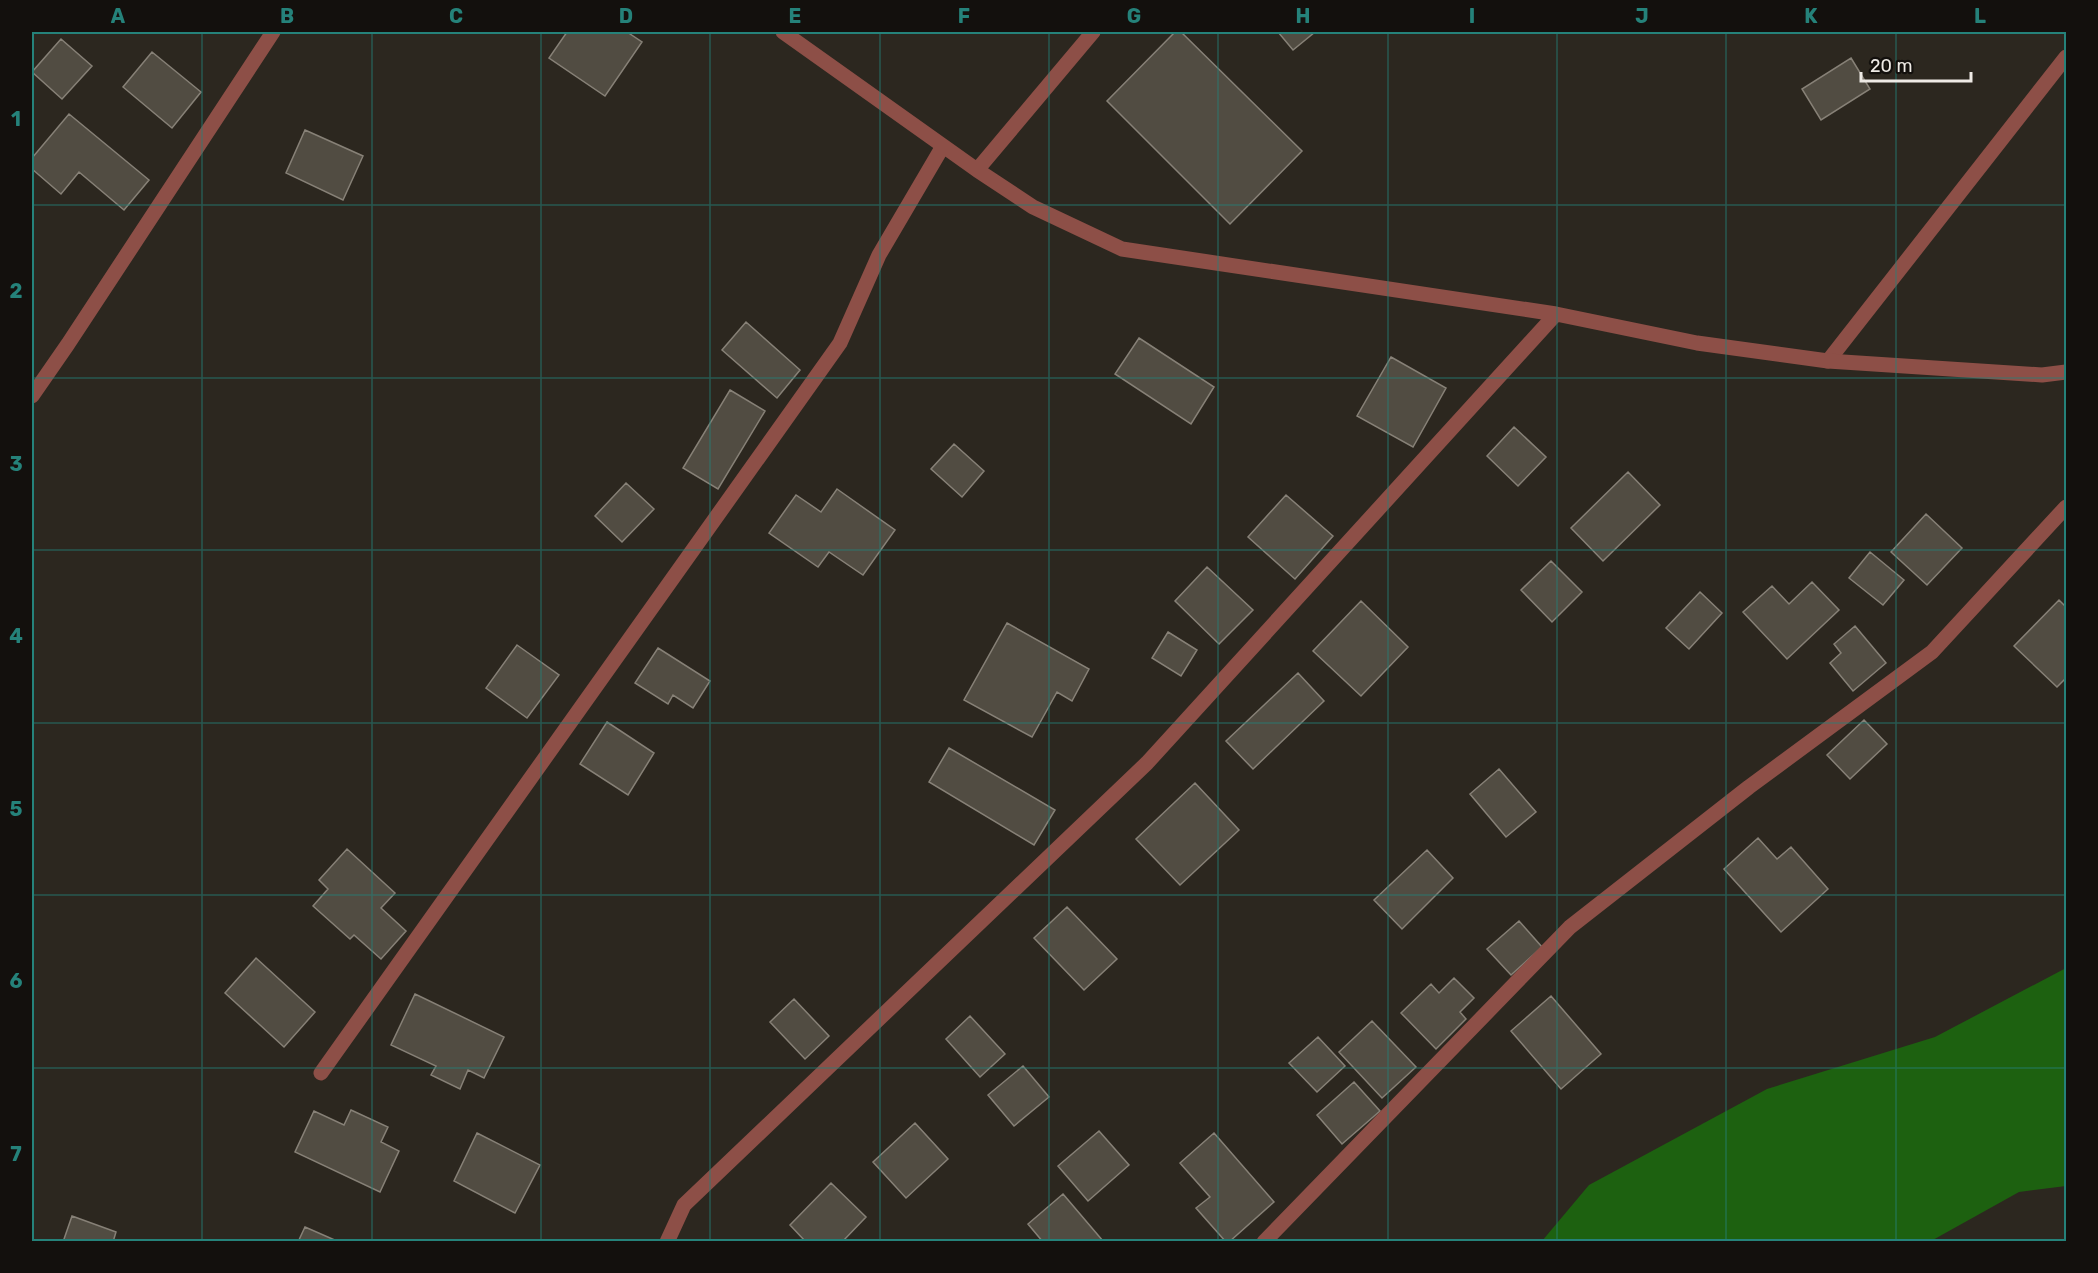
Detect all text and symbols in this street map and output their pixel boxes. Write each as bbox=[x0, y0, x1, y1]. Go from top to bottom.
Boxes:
text: A bbox=[111, 4, 126, 28]
text: B bbox=[280, 4, 294, 28]
text: C bbox=[449, 4, 463, 28]
text: D bbox=[619, 4, 633, 28]
text: E bbox=[789, 4, 801, 28]
text: F bbox=[958, 4, 970, 28]
text: G bbox=[1127, 4, 1141, 28]
text: H bbox=[1296, 4, 1310, 28]
text: I bbox=[1469, 4, 1475, 28]
text: J bbox=[1635, 4, 1649, 28]
text: K bbox=[1804, 4, 1818, 28]
text: L bbox=[1974, 4, 1986, 28]
scale bar bbox=[1861, 45, 1970, 83]
text: 20 m bbox=[1870, 55, 1912, 77]
text: 1 bbox=[11, 107, 21, 131]
text: 2 bbox=[10, 279, 23, 303]
text: 3 bbox=[9, 452, 23, 476]
text: 4 bbox=[9, 624, 23, 648]
text: 5 bbox=[10, 797, 23, 821]
text: 6 bbox=[9, 969, 23, 993]
text: 7 bbox=[10, 1142, 22, 1166]

